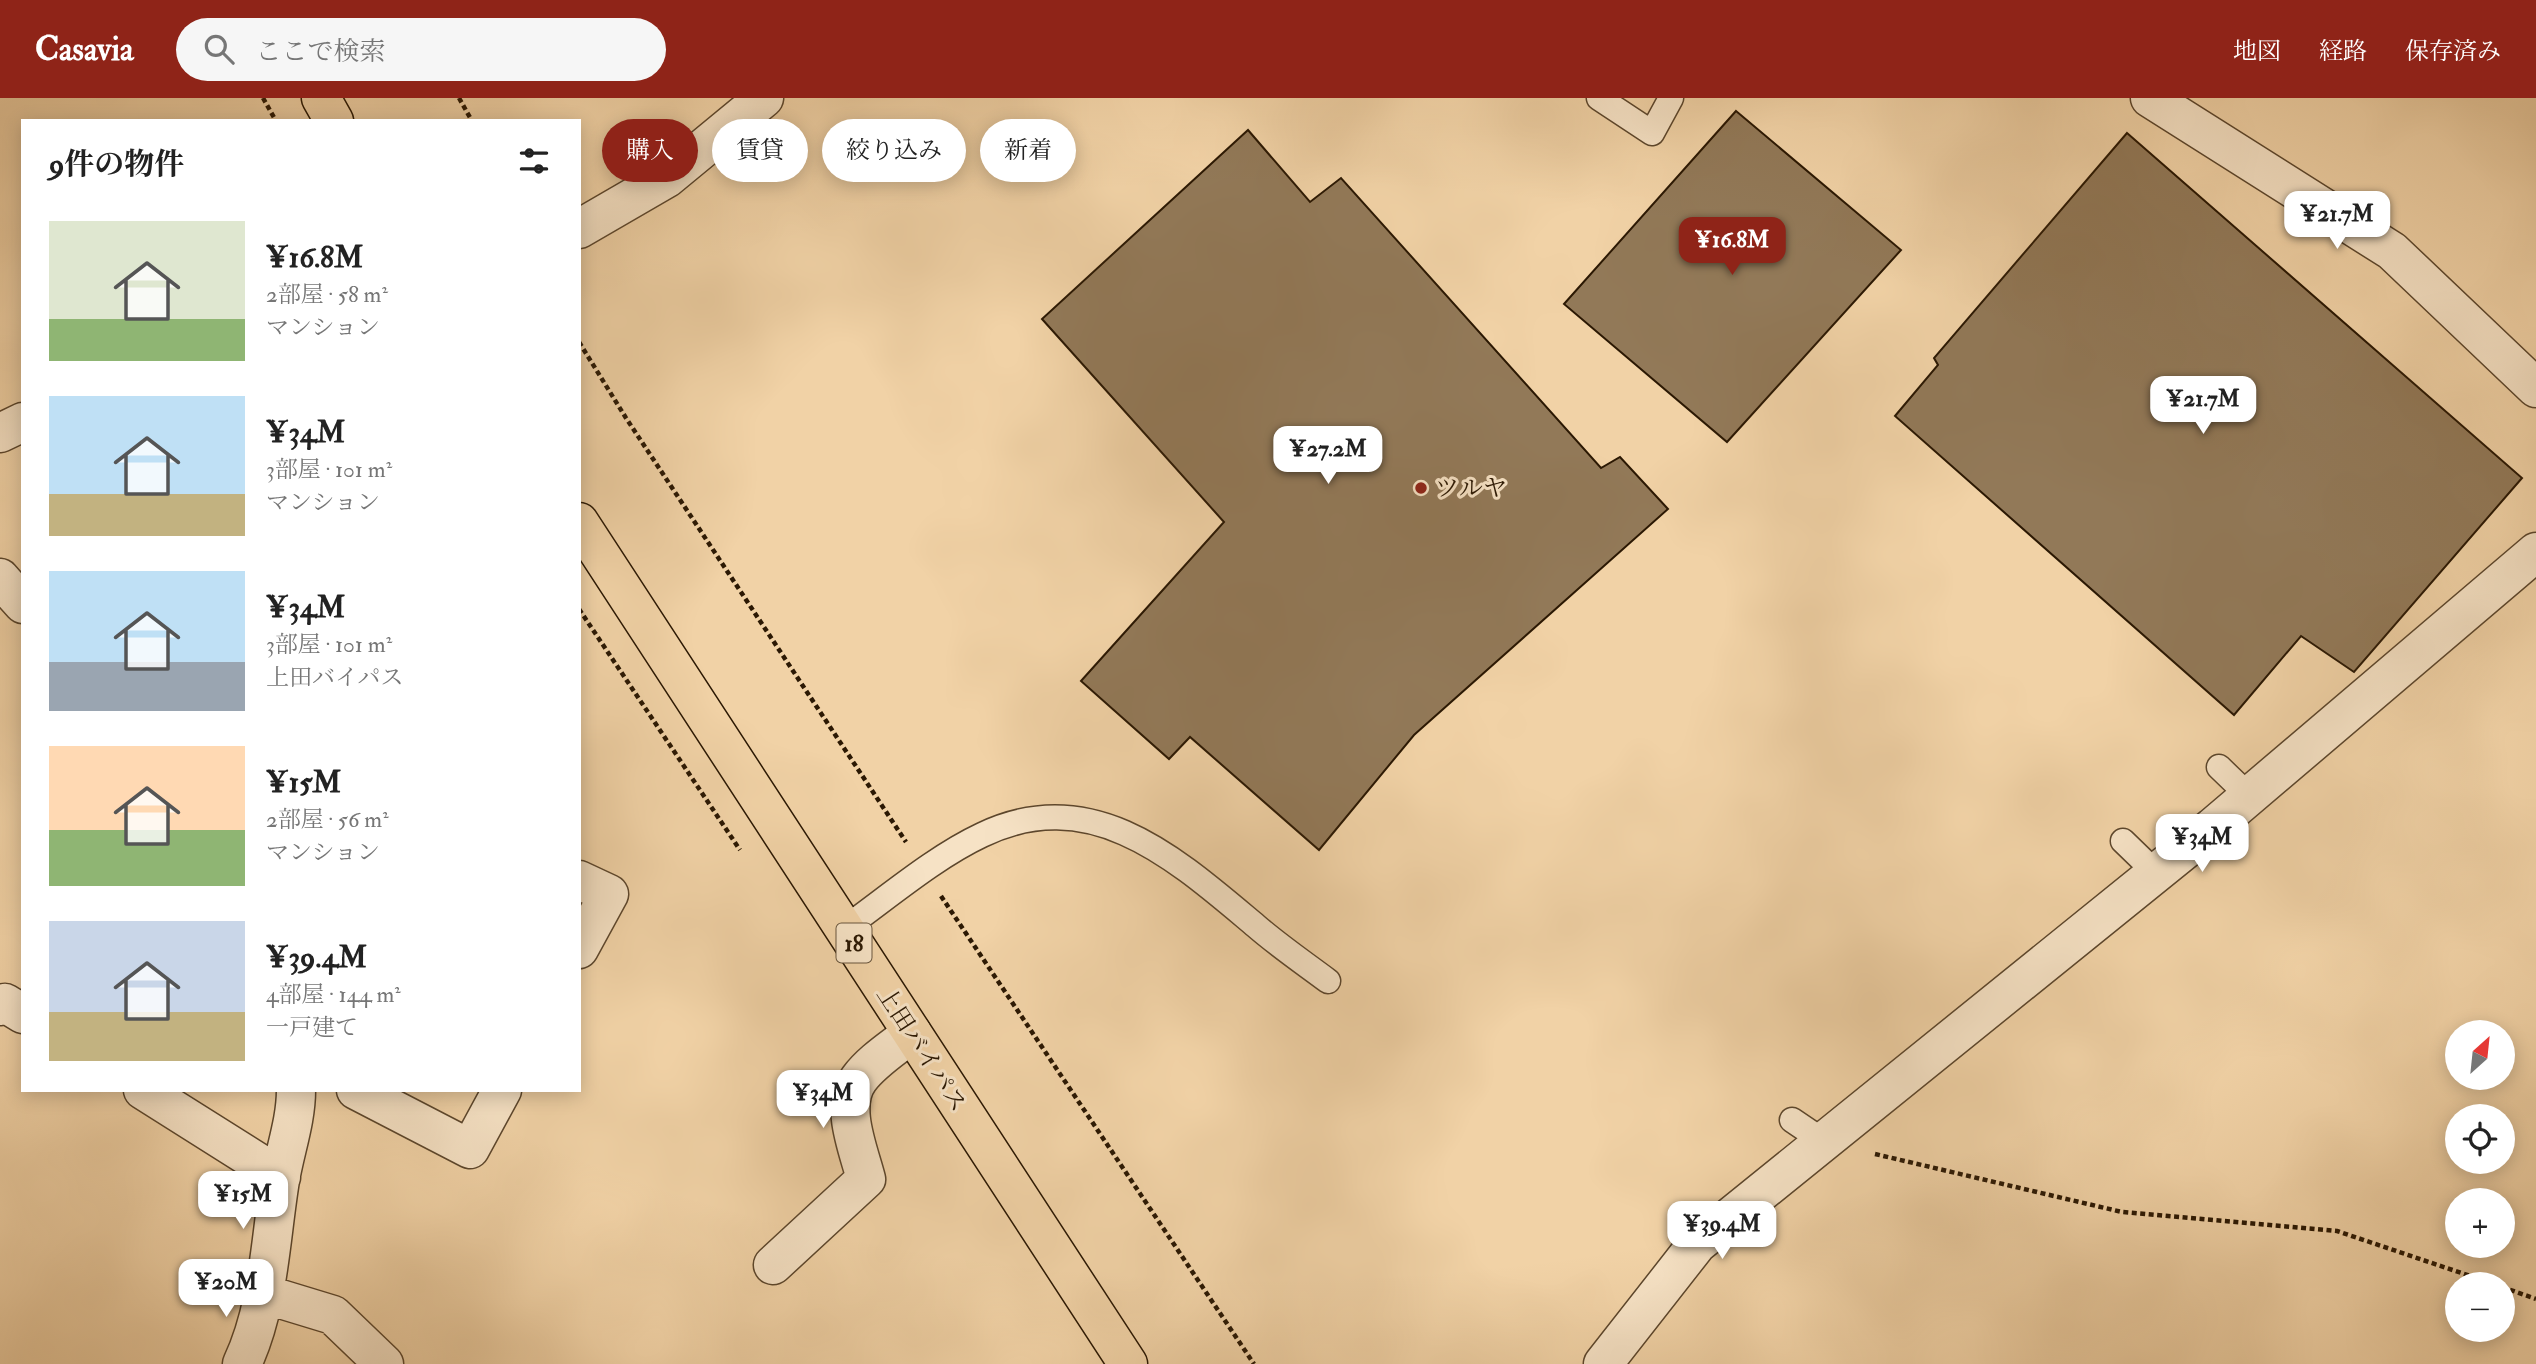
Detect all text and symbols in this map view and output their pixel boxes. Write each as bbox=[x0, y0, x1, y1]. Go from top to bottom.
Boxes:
search box bbox=[176, 18, 666, 81]
text: Casavia bbox=[35, 29, 134, 70]
icon: search bbox=[200, 30, 238, 68]
text: ここで検索 bbox=[256, 36, 386, 68]
text: 地図 bbox=[2233, 36, 2281, 67]
text: 経路 bbox=[2319, 36, 2367, 67]
text: 保存済み bbox=[2405, 36, 2501, 67]
chip: 購入 bbox=[602, 119, 698, 182]
chip: 賃貸 bbox=[712, 119, 808, 182]
chip: 絞り込み bbox=[822, 119, 966, 182]
chip: 新着 bbox=[980, 119, 1076, 182]
icon: filters bbox=[515, 142, 553, 180]
text: 9件の物件 bbox=[49, 146, 184, 183]
pin: ¥21.7M bbox=[2280, 192, 2394, 251]
text: ¥21.7M bbox=[2300, 199, 2374, 228]
pin: ¥16.8M bbox=[1675, 218, 1789, 277]
text: ¥16.8M bbox=[1695, 225, 1769, 254]
text: ¥16.8M bbox=[266, 239, 363, 276]
icon: home bbox=[105, 249, 189, 333]
text: 2部屋 · 58 m² bbox=[266, 280, 388, 309]
text: マンション bbox=[266, 313, 380, 342]
pin: ¥21.7M bbox=[2146, 376, 2260, 436]
text: ¥21.7M bbox=[2166, 384, 2240, 413]
text: ¥34M bbox=[266, 414, 345, 451]
icon: home bbox=[105, 424, 189, 508]
pin: ¥27.2M bbox=[1271, 426, 1385, 486]
text: ¥27.2M bbox=[1289, 434, 1367, 463]
text: 3部屋 · 101 m² bbox=[266, 455, 392, 484]
place label: ツルヤ bbox=[1435, 473, 1507, 504]
marker: ツルヤ bbox=[1413, 480, 1429, 496]
text: マンション bbox=[266, 488, 380, 517]
text: ¥34M bbox=[266, 589, 345, 626]
icon: home bbox=[105, 599, 189, 683]
text: 3部屋 · 101 m² bbox=[266, 630, 392, 659]
text: 上田バイパス bbox=[266, 663, 404, 692]
text: ¥15M bbox=[266, 764, 341, 801]
icon: home bbox=[105, 774, 189, 858]
text: 2部屋 · 56 m² bbox=[266, 805, 389, 834]
pin: ¥34M bbox=[2161, 814, 2243, 874]
text: ¥34M bbox=[2172, 822, 2232, 851]
text: マンション bbox=[266, 838, 380, 867]
road number: 18 bbox=[836, 923, 872, 962]
text: ¥39.4M bbox=[266, 939, 367, 976]
icon: home bbox=[105, 949, 189, 1033]
text: 4部屋 · 144 m² bbox=[266, 980, 401, 1009]
street label: 上田バイパス bbox=[869, 981, 974, 1118]
text: 一戸建て bbox=[266, 1013, 358, 1042]
north arrow bbox=[2445, 1020, 2515, 1090]
map controls bbox=[2445, 1020, 2515, 1342]
pin: ¥34M bbox=[782, 1070, 864, 1130]
text: ¥34M bbox=[793, 1078, 853, 1107]
button: locate bbox=[2445, 1104, 2515, 1174]
pin: ¥15M bbox=[202, 1172, 284, 1231]
text: ¥15M bbox=[214, 1179, 272, 1208]
button: + bbox=[2445, 1188, 2515, 1258]
pin: ¥39.4M bbox=[1665, 1202, 1779, 1261]
text: ¥39.4M bbox=[1683, 1209, 1761, 1238]
pin: ¥20M bbox=[185, 1260, 267, 1319]
text: ¥20M bbox=[195, 1267, 258, 1296]
button: − bbox=[2445, 1272, 2515, 1342]

